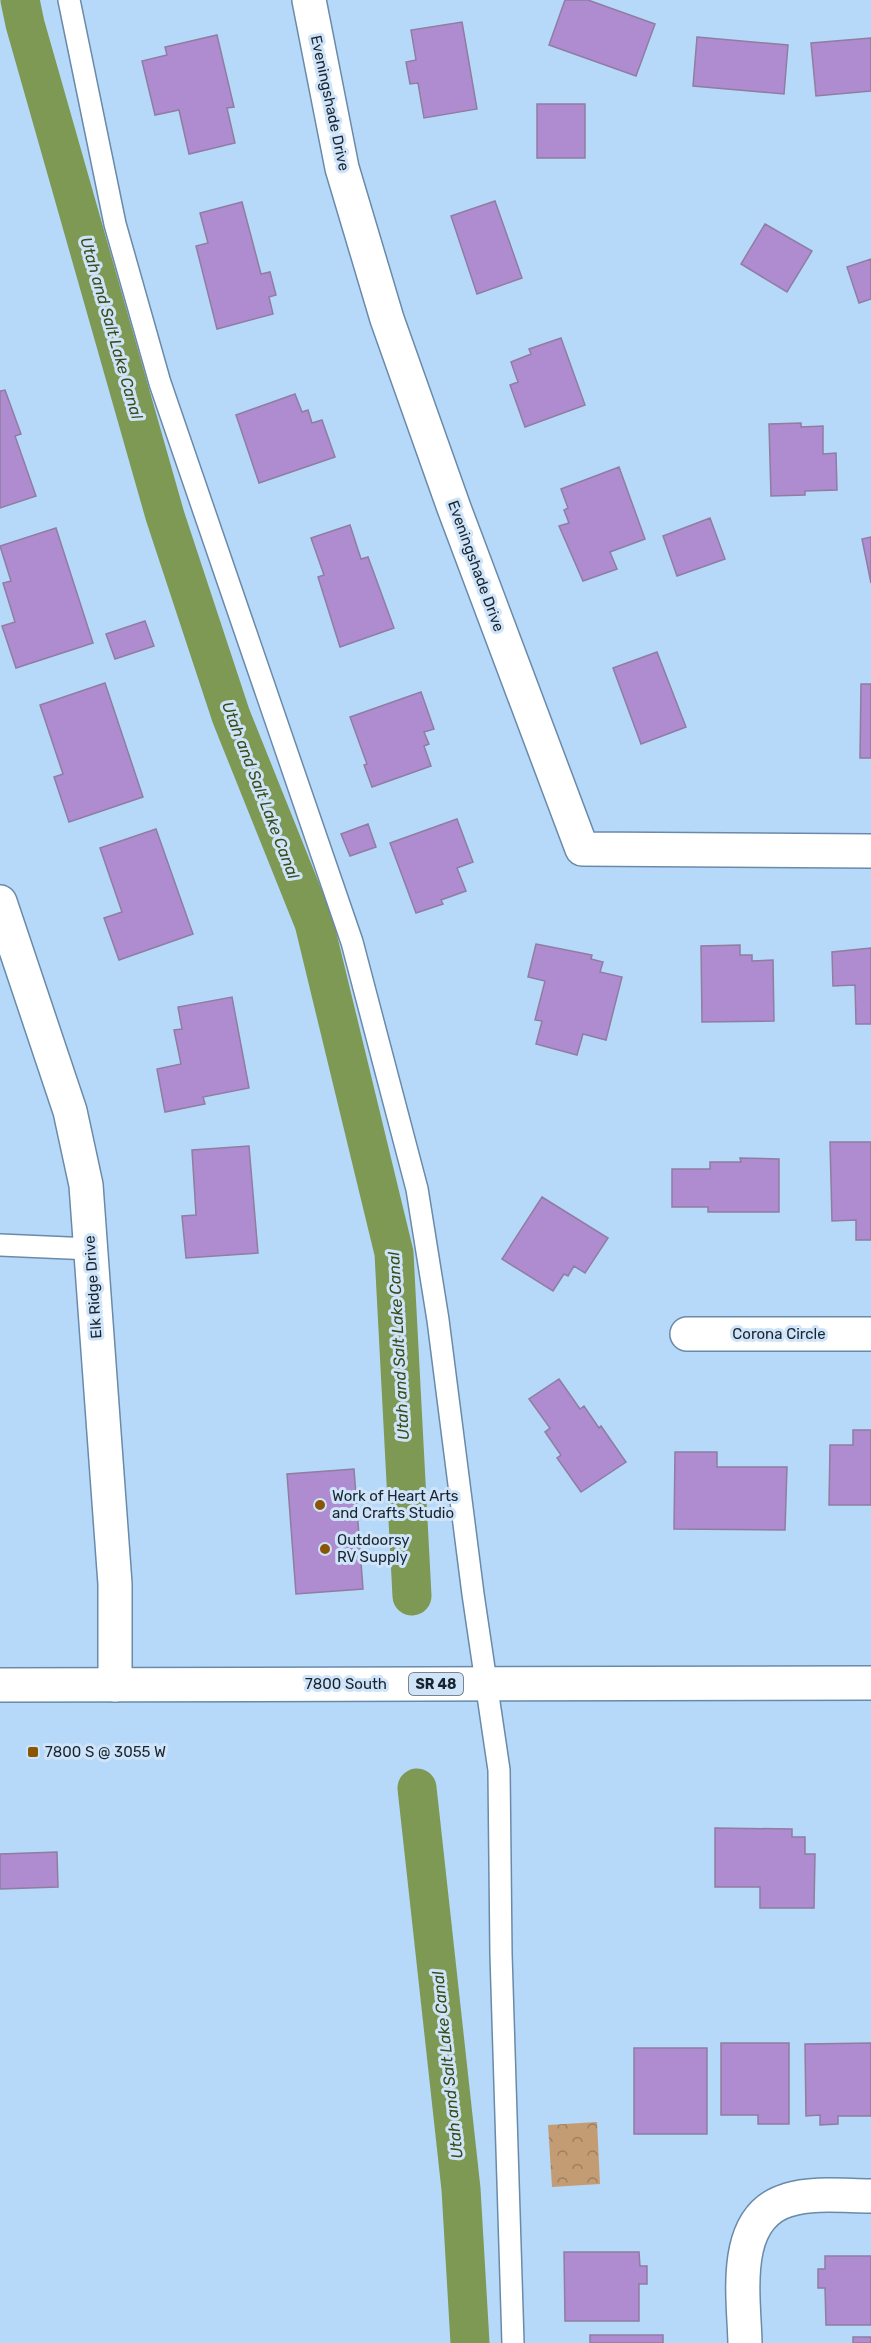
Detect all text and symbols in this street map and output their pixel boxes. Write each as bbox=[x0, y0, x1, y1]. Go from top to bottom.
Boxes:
street label: Eveningshade Drive bbox=[307, 34, 353, 172]
water label: Utah and Salt Lake Canal bbox=[76, 235, 147, 422]
street label: Eveningshade Drive bbox=[444, 498, 508, 634]
water label: Utah and Salt Lake Canal bbox=[218, 699, 304, 883]
street label: Elk Ridge Drive bbox=[80, 1235, 106, 1339]
water label: Utah and Salt Lake Canal bbox=[384, 1250, 413, 1441]
street label: Corona Circle bbox=[732, 1325, 826, 1343]
place label: Work of Heart Arts and Crafts Studio bbox=[332, 1487, 459, 1522]
marker: Work of Heart Arts and Crafts Studio bbox=[313, 1498, 327, 1512]
place label: Outdoorsy RV Supply bbox=[337, 1531, 410, 1566]
marker: Outdoorsy RV Supply bbox=[318, 1542, 332, 1556]
road number: SR 48 bbox=[409, 1673, 463, 1695]
street label: 7800 South bbox=[305, 1675, 387, 1693]
place label: 7800 S @ 3055 W bbox=[45, 1743, 166, 1761]
marker: 7800 S @ 3055 W bbox=[26, 1745, 40, 1759]
water label: Utah and Salt Lake Canal bbox=[428, 1969, 467, 2160]

